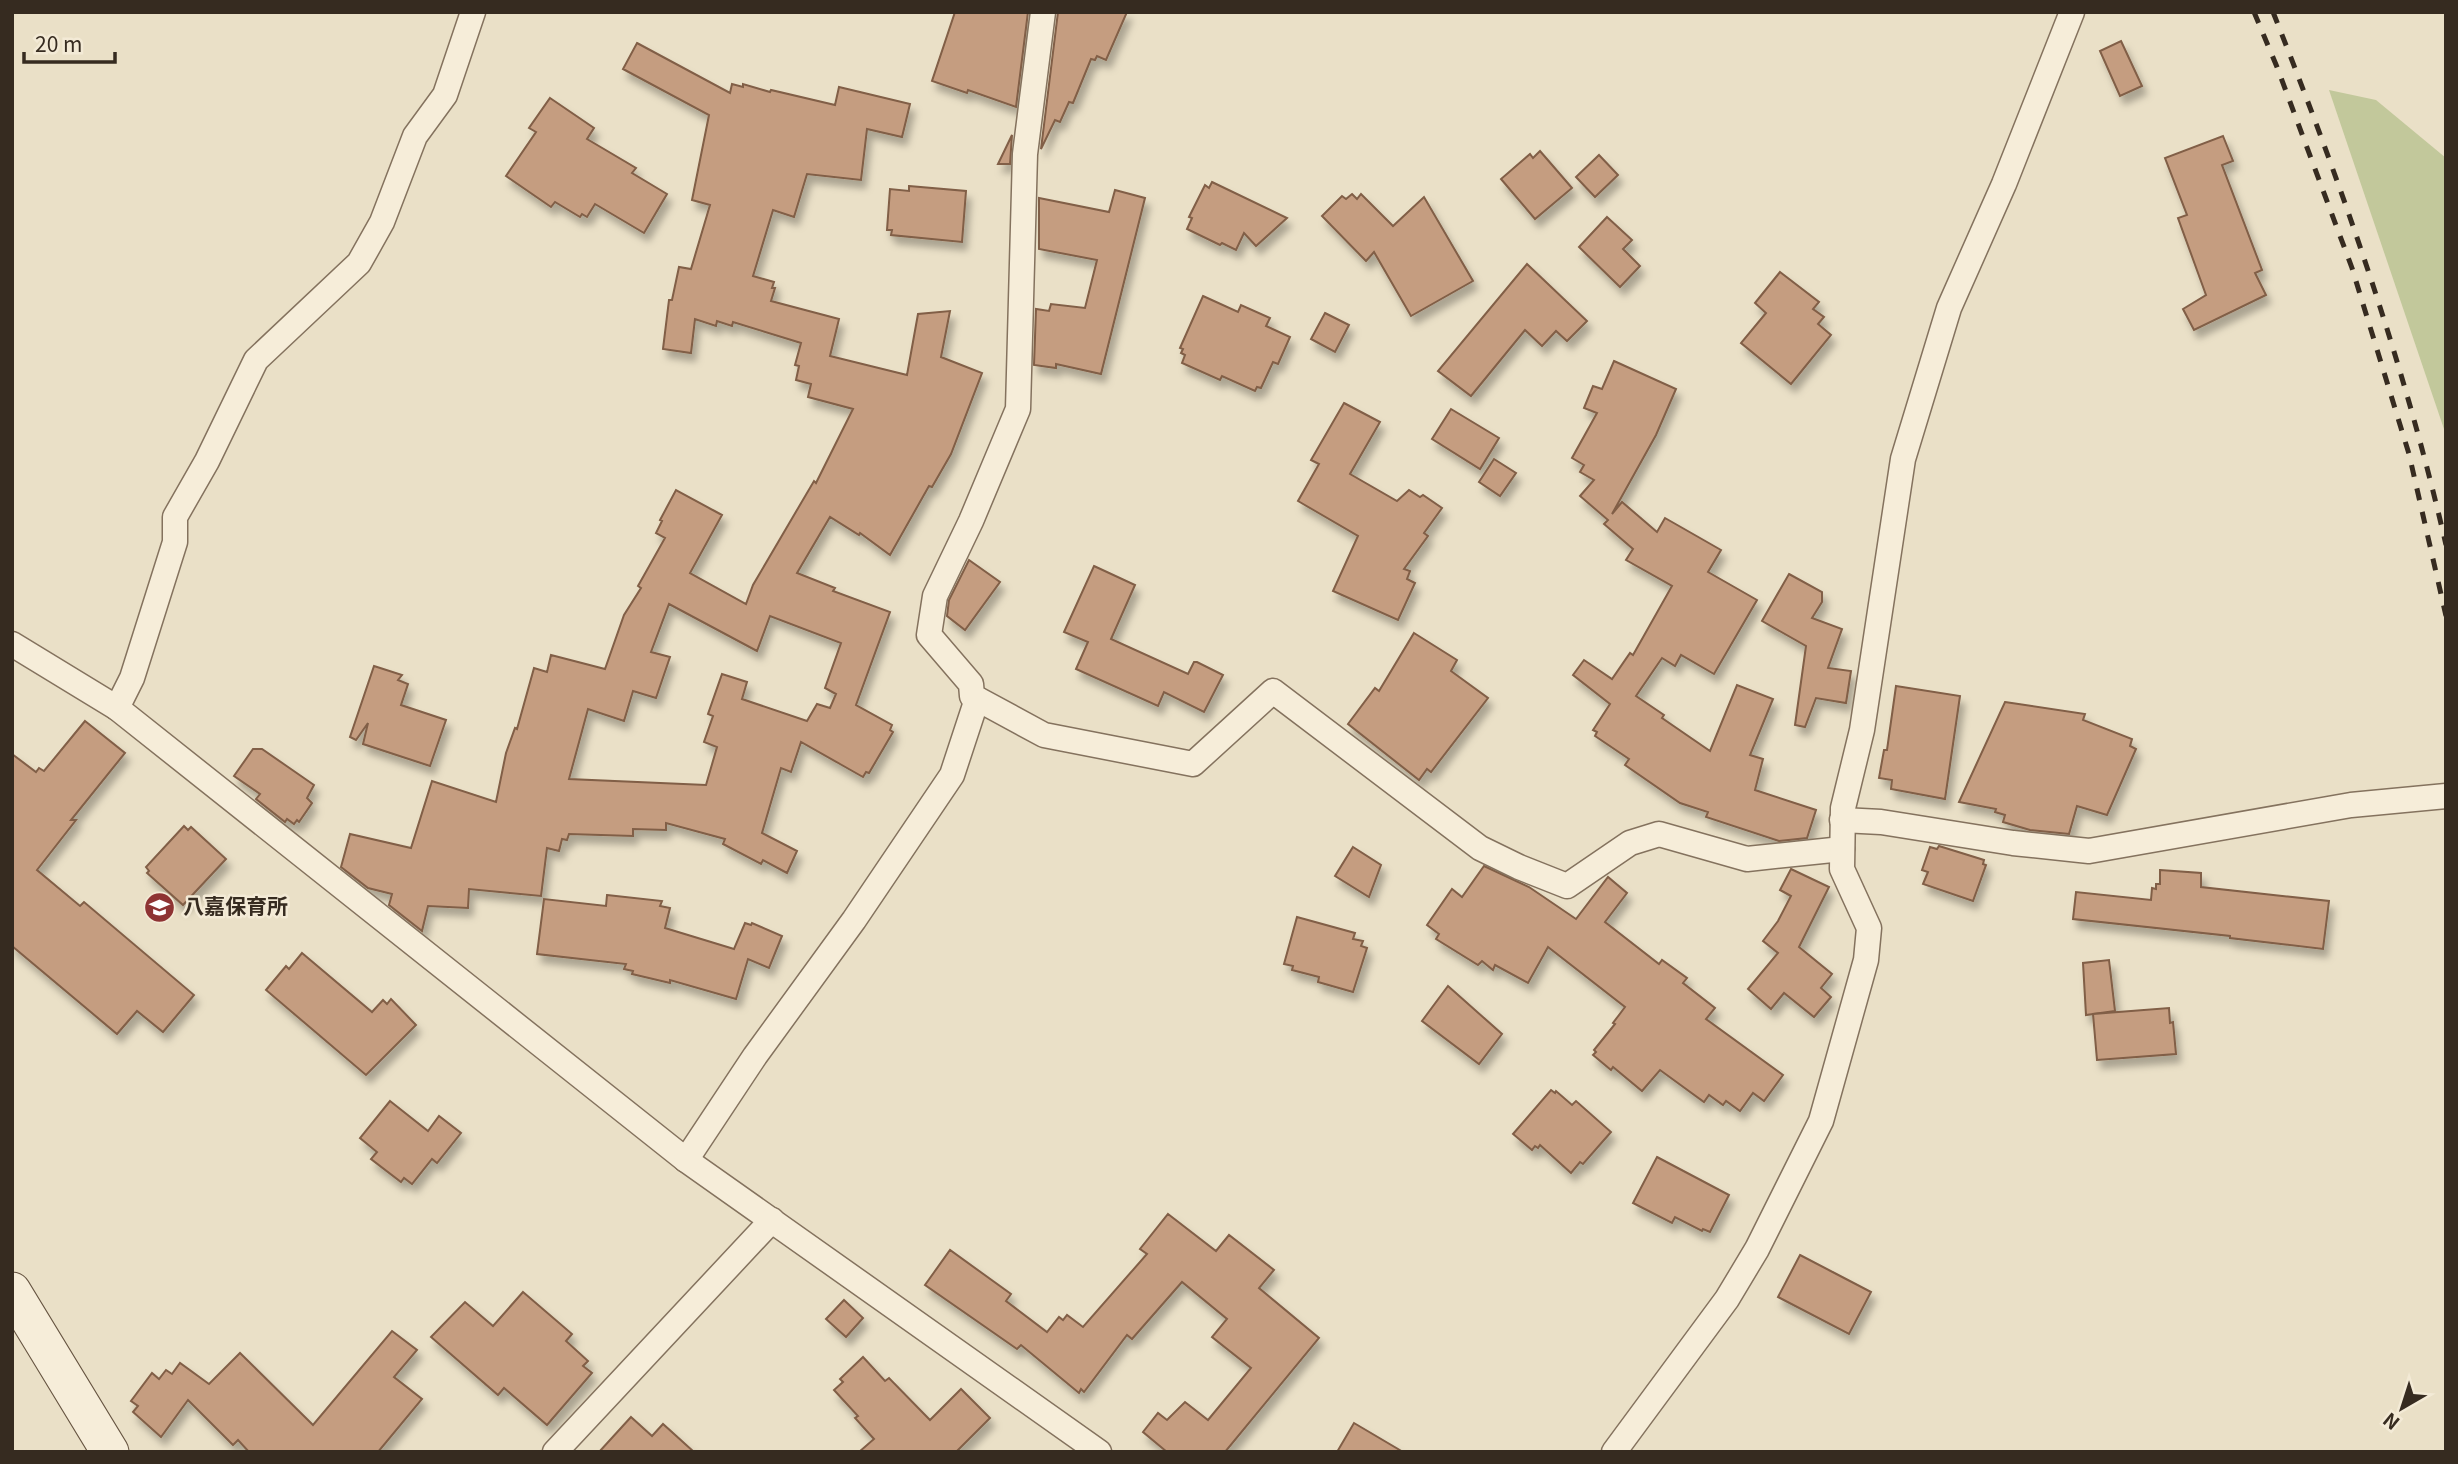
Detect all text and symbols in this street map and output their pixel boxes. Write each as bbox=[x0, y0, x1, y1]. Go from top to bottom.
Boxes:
scale bar bbox=[24, 21, 116, 65]
text: 20 m bbox=[35, 28, 82, 58]
school or university icon: 八嘉保育所 bbox=[143, 890, 177, 924]
place label: 八嘉保育所 bbox=[183, 890, 288, 920]
north arrow bbox=[2367, 1373, 2437, 1443]
text: N bbox=[2376, 1407, 2404, 1437]

